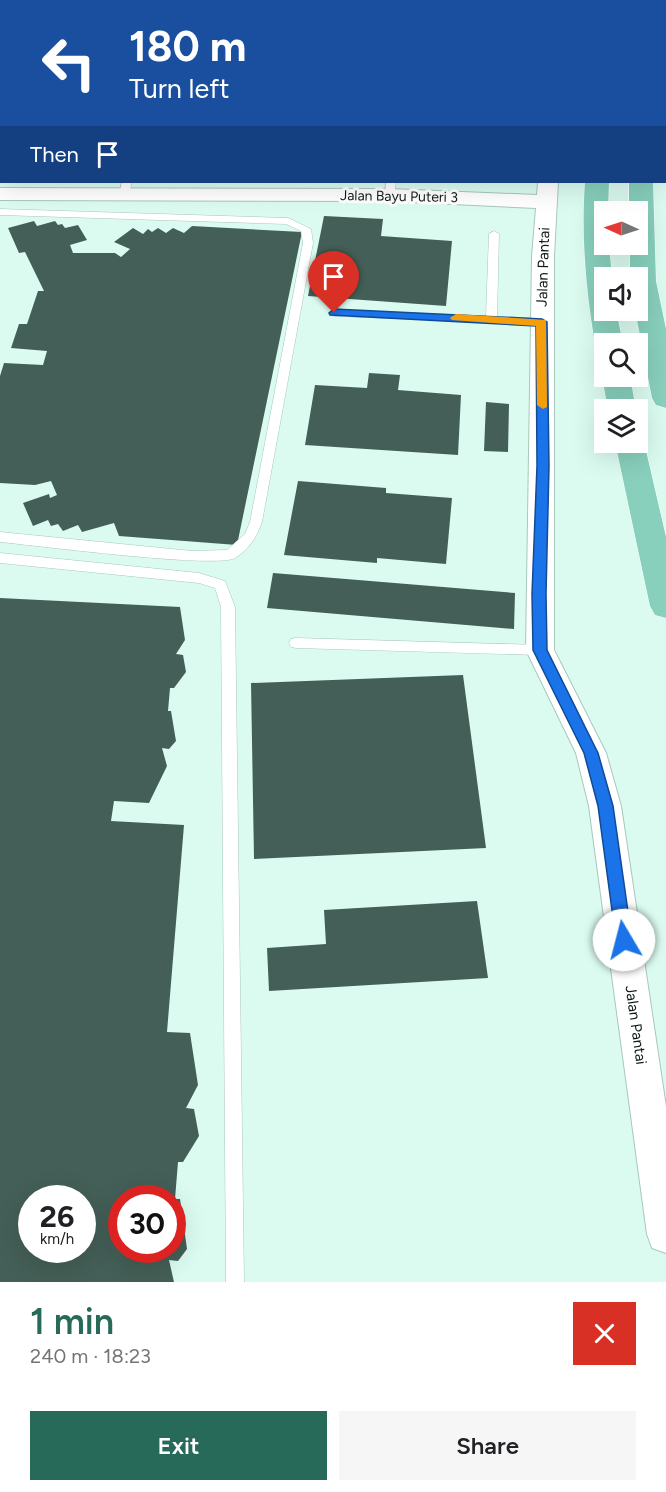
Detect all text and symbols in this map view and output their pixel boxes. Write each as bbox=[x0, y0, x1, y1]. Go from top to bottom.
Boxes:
text: 180 m bbox=[129, 21, 246, 72]
icon: left bbox=[30, 24, 108, 102]
text: Turn left bbox=[129, 72, 229, 105]
icon: arrive bbox=[91, 138, 124, 171]
text: Then bbox=[30, 141, 79, 168]
street label: Jalan Bayu Puteri 3 bbox=[340, 187, 458, 206]
north arrow bbox=[594, 201, 648, 255]
map controls bbox=[594, 201, 648, 453]
street label: Jalan Pantai bbox=[533, 227, 553, 307]
pin bbox=[308, 251, 359, 313]
icon: arrive bbox=[317, 260, 350, 293]
button: sound bbox=[594, 267, 648, 321]
button: search bbox=[594, 333, 648, 387]
button: layers bbox=[594, 399, 648, 453]
position arrow bbox=[592, 908, 656, 972]
street label: Jalan Pantai bbox=[622, 984, 650, 1066]
speed limit sign: 30 bbox=[108, 1185, 186, 1263]
text: 26 bbox=[40, 1198, 74, 1235]
text: km/h bbox=[40, 1230, 74, 1248]
text: 1 min bbox=[30, 1300, 114, 1343]
button: close bbox=[573, 1302, 636, 1365]
text: 240 m · 18:23 bbox=[30, 1344, 151, 1368]
button: Exit bbox=[30, 1411, 327, 1480]
button: Share bbox=[339, 1411, 636, 1480]

